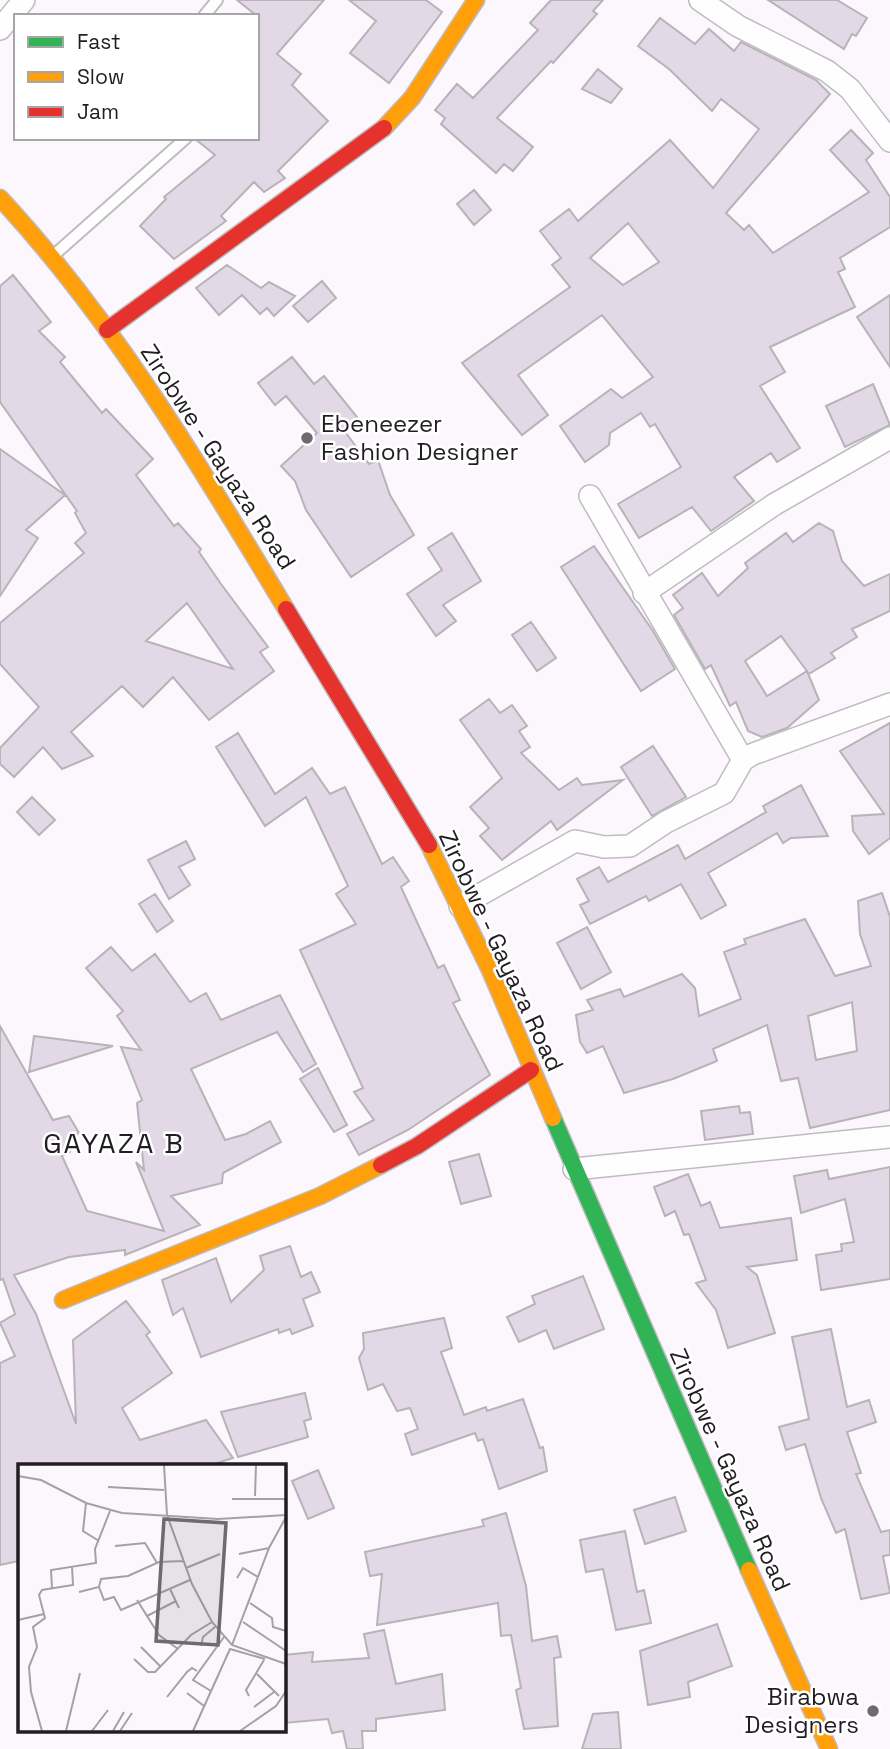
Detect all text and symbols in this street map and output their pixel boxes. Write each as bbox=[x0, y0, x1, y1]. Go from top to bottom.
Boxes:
legend bbox=[14, 14, 259, 140]
text: Fast bbox=[77, 28, 121, 55]
text: Slow bbox=[77, 63, 125, 90]
text: Jam bbox=[77, 98, 119, 125]
street label: Zirobwe - Gayaza Road bbox=[134, 338, 303, 575]
place label: Ebeneezer Fashion Designer bbox=[321, 408, 518, 467]
marker: Ebeneezer Fashion Designer bbox=[299, 430, 315, 446]
street label: Zirobwe - Gayaza Road bbox=[432, 825, 571, 1076]
district label: GAYAZA B bbox=[43, 1125, 185, 1161]
street label: Zirobwe - Gayaza Road bbox=[663, 1344, 798, 1596]
inset map bbox=[18, 1464, 285, 1732]
place label: Birabwa Designers bbox=[745, 1681, 859, 1740]
marker: Birabwa Designers bbox=[865, 1703, 881, 1719]

